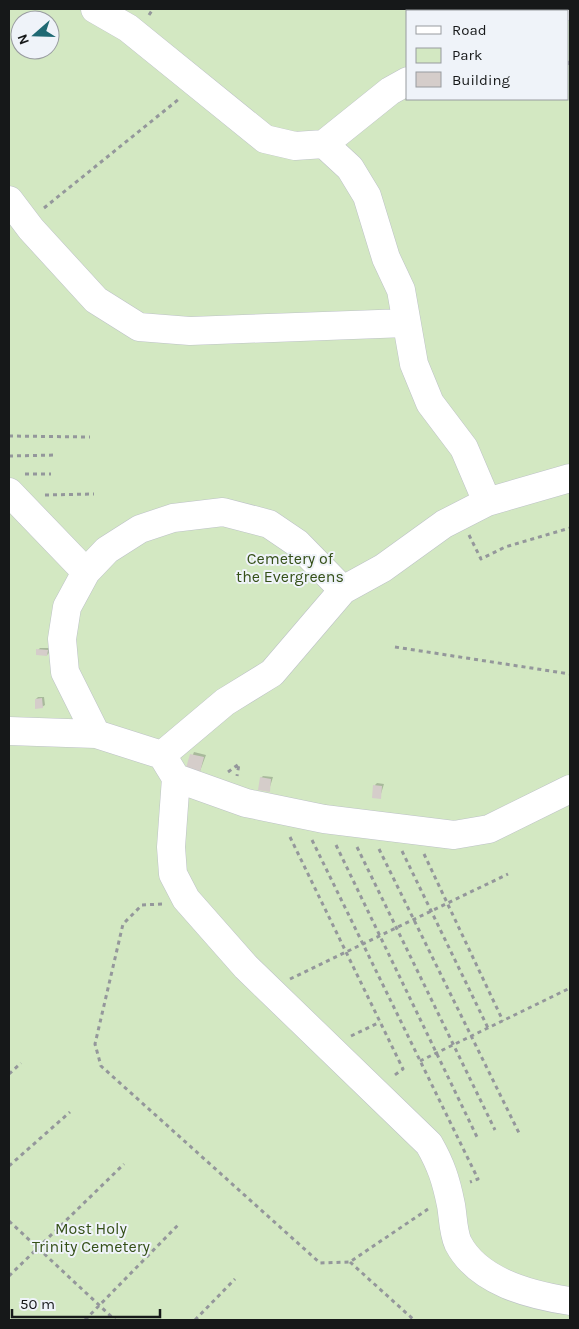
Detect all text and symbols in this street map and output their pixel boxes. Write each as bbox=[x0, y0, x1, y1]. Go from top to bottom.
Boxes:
north arrow bbox=[10, 10, 60, 60]
legend bbox=[406, 10, 569, 100]
text: Road bbox=[452, 21, 487, 39]
text: N bbox=[14, 32, 33, 47]
text: Park bbox=[452, 46, 482, 64]
text: Building bbox=[452, 71, 510, 89]
park label: Cemetery of the Evergreens bbox=[236, 549, 344, 586]
park label: Most Holy Trinity Cemetery bbox=[32, 1219, 150, 1256]
scale bar bbox=[12, 1286, 160, 1318]
text: 50 m bbox=[20, 1295, 55, 1313]

